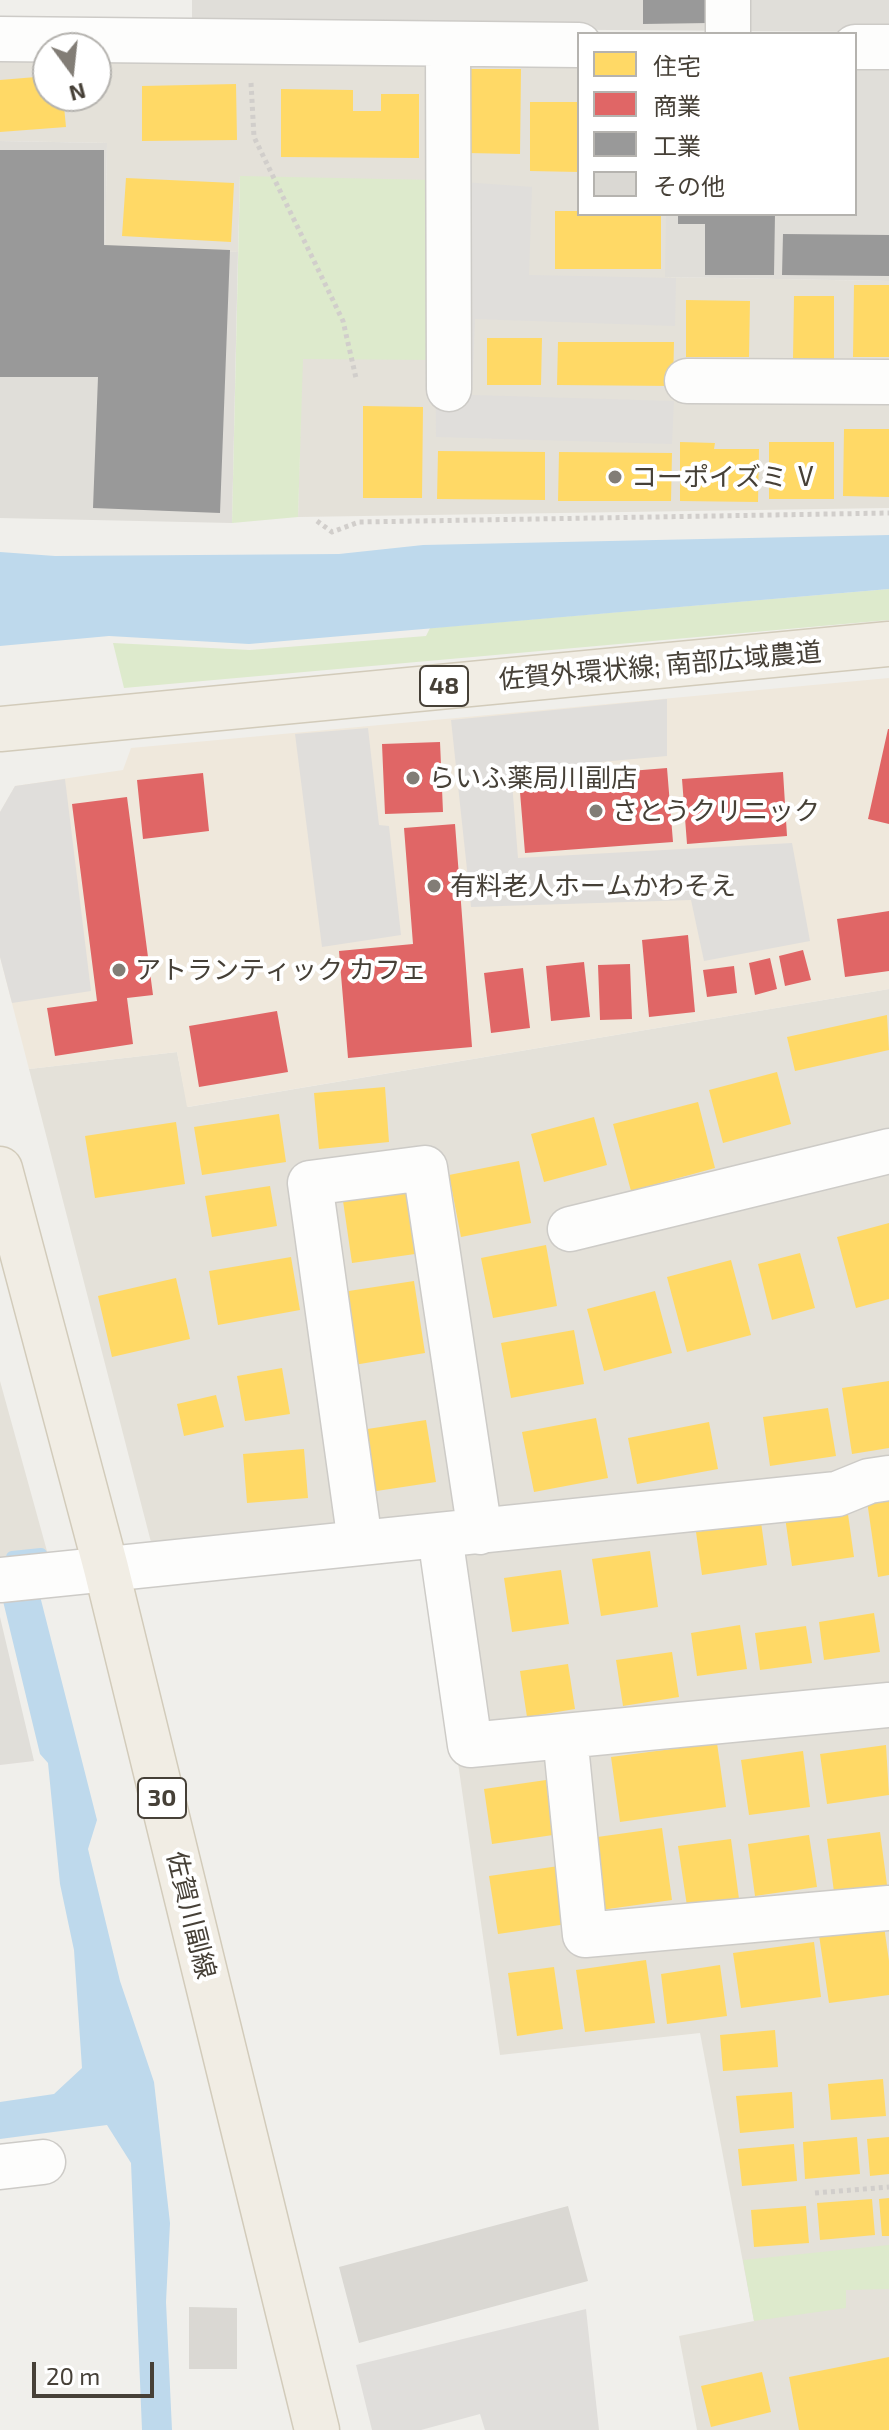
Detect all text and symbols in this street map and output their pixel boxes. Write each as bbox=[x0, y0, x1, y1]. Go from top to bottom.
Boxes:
north arrow bbox=[32, 32, 112, 112]
legend bbox=[577, 32, 857, 216]
text: 住宅 bbox=[653, 51, 701, 80]
text: N bbox=[67, 79, 89, 108]
text: 商業 bbox=[653, 91, 701, 120]
text: 工業 bbox=[653, 131, 701, 160]
text: その他 bbox=[653, 171, 725, 200]
place label: コーポイズミ Ⅴ bbox=[631, 461, 819, 493]
marker: コーポイズミ Ⅴ bbox=[606, 468, 624, 486]
street label: 佐賀外環状線; 南部広域農道 bbox=[497, 636, 823, 696]
road number: 48 bbox=[420, 666, 468, 706]
place label: らいふ薬局川副店 bbox=[429, 762, 637, 794]
marker: らいふ薬局川副店 bbox=[404, 769, 422, 787]
place label: さとうクリニック bbox=[612, 795, 820, 827]
marker: さとうクリニック bbox=[587, 802, 605, 820]
place label: 有料老人ホームかわそえ bbox=[450, 870, 736, 902]
marker: 有料老人ホームかわそえ bbox=[425, 877, 443, 895]
place label: アトランティック カフェ bbox=[135, 954, 427, 986]
marker: アトランティック カフェ bbox=[110, 961, 128, 979]
road number: 30 bbox=[138, 1778, 186, 1818]
street label: 佐賀川副線 bbox=[160, 1848, 222, 1982]
scale bar bbox=[36, 2346, 158, 2396]
text: 20 m bbox=[46, 2361, 100, 2390]

